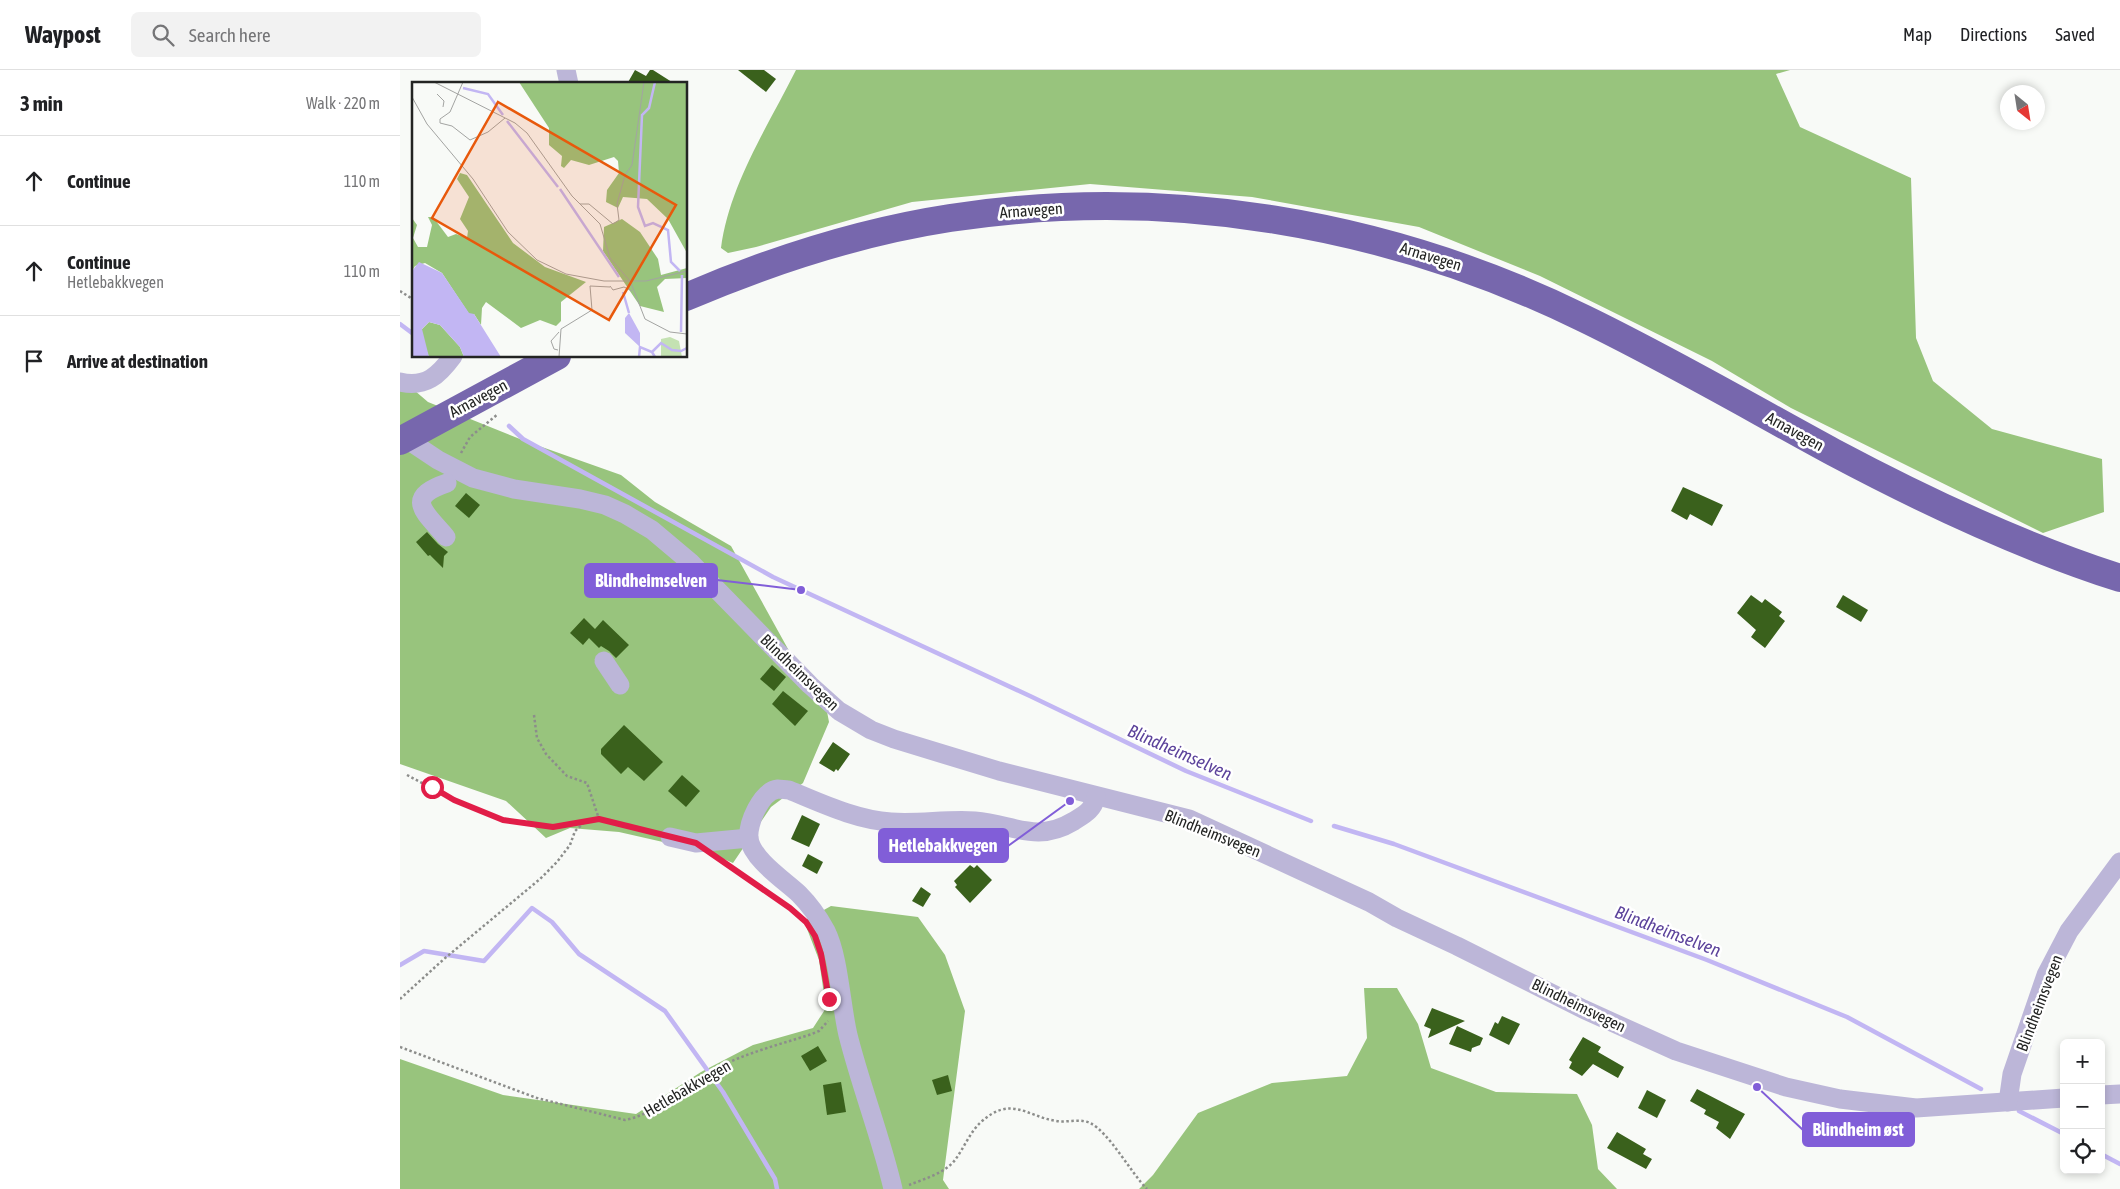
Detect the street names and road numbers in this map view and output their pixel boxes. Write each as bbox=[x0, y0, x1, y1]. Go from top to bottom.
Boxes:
street label: Arnavegen bbox=[999, 199, 1063, 222]
street label: Arnavegen bbox=[1398, 238, 1464, 275]
street label: Arnavegen bbox=[446, 375, 511, 422]
street label: Arnavegen bbox=[1763, 408, 1827, 455]
street label: Blindheimsvegen bbox=[756, 630, 843, 715]
street label: Blindheimsvegen bbox=[1162, 806, 1264, 861]
street label: Blindheimsvegen bbox=[2012, 952, 2067, 1054]
street label: Blindheimsvegen bbox=[1529, 975, 1629, 1036]
street label: Hetlebakkvegen bbox=[641, 1056, 734, 1121]

